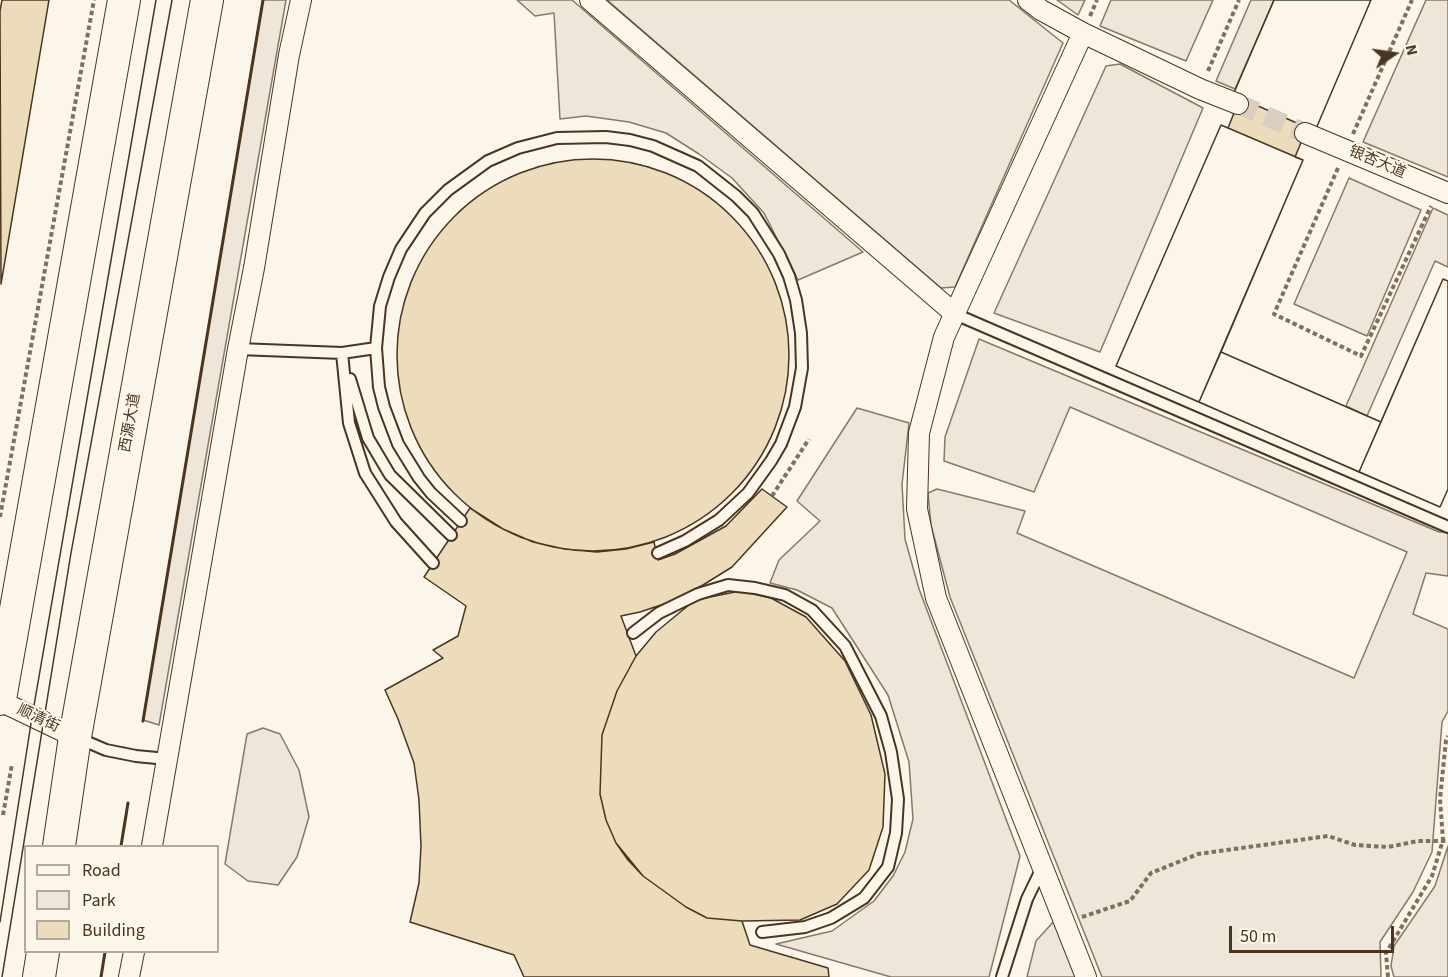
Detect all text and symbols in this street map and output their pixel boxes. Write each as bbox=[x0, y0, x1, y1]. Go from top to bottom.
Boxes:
north arrow bbox=[1364, 24, 1424, 84]
text: N bbox=[1400, 42, 1423, 58]
street label: 银杏大道 bbox=[1346, 143, 1408, 183]
street label: 西源大道 bbox=[117, 392, 145, 454]
street label: 顺清街 bbox=[14, 701, 62, 737]
legend bbox=[24, 845, 219, 953]
text: Road bbox=[82, 858, 121, 883]
text: Park bbox=[82, 888, 116, 913]
scale bar bbox=[1232, 914, 1397, 952]
text: Building bbox=[82, 918, 145, 943]
text: 50 m bbox=[1240, 924, 1276, 949]

